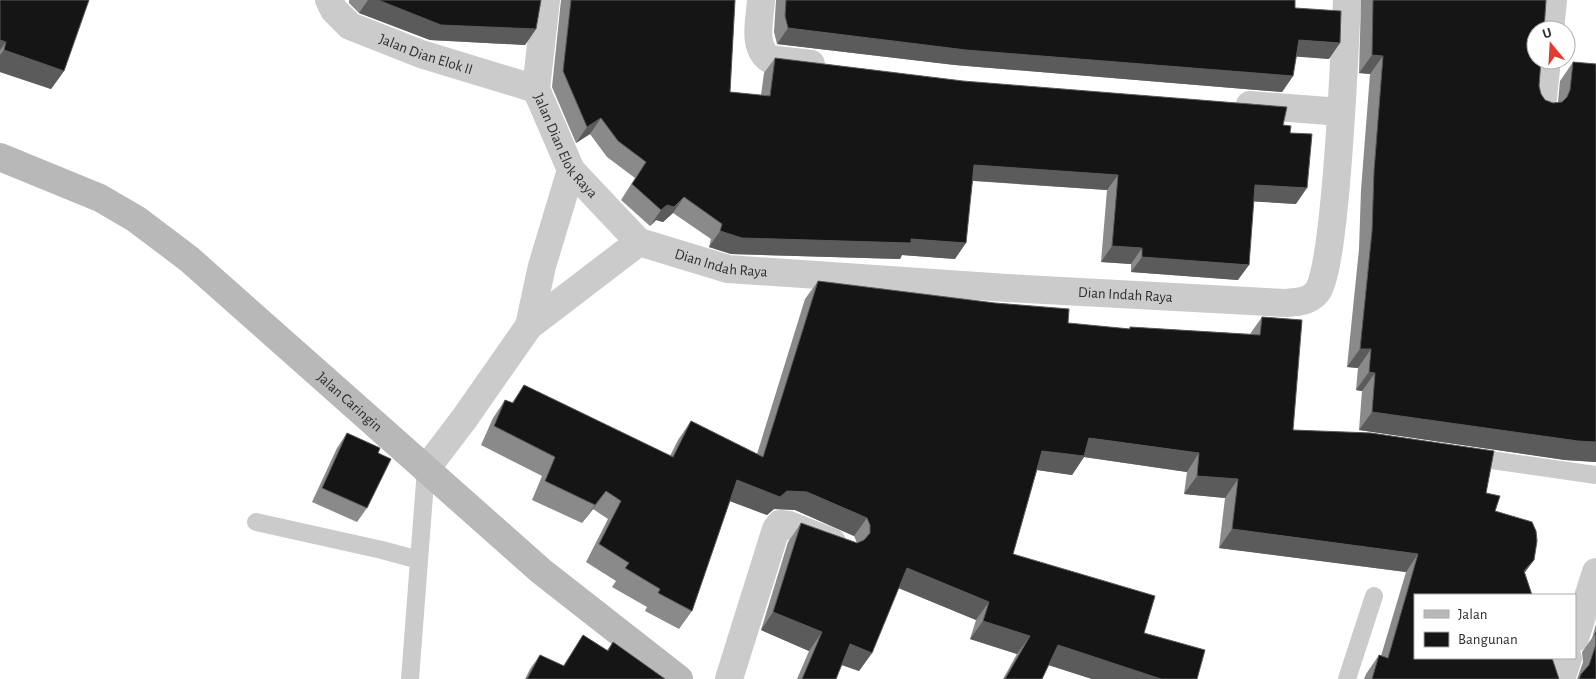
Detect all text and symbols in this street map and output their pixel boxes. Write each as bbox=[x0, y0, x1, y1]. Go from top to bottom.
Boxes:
north arrow bbox=[1526, 20, 1576, 70]
text: U bbox=[1541, 26, 1554, 42]
street label: Jalan Dian Elok II bbox=[377, 31, 475, 77]
street label: Jalan Dian Elok Raya bbox=[531, 91, 601, 201]
street label: Dian Indah Raya bbox=[673, 246, 768, 279]
street label: Dian Indah Raya bbox=[1078, 284, 1173, 304]
street label: Jalan Caringin bbox=[314, 369, 385, 434]
legend bbox=[1414, 594, 1576, 659]
text: Jalan bbox=[1458, 607, 1488, 622]
text: Bangunan bbox=[1458, 632, 1518, 647]

